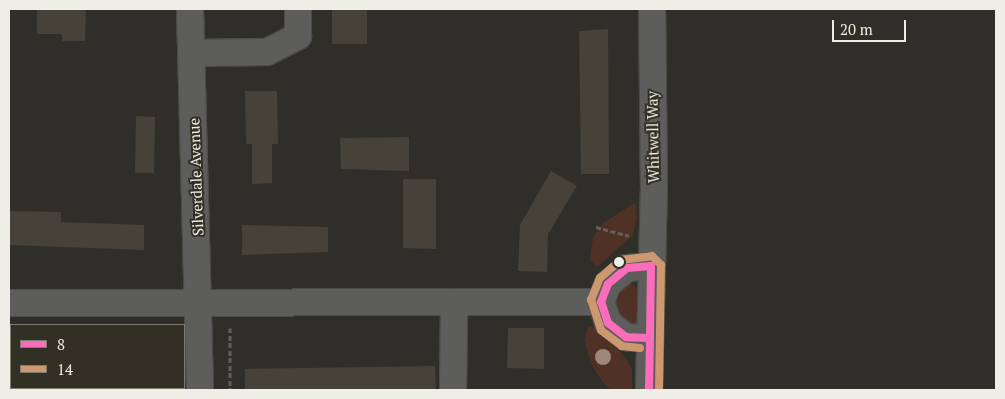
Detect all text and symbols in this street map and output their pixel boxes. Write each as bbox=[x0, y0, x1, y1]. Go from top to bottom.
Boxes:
scale bar bbox=[835, 10, 909, 42]
text: 20 m bbox=[840, 19, 873, 39]
street label: Whitwell Way bbox=[643, 91, 663, 183]
street label: Silverdale Avenue bbox=[185, 118, 207, 236]
unlabelled marker bbox=[614, 257, 624, 267]
legend bbox=[10, 324, 185, 389]
text: 8 bbox=[57, 334, 65, 354]
text: 14 bbox=[57, 359, 73, 379]

